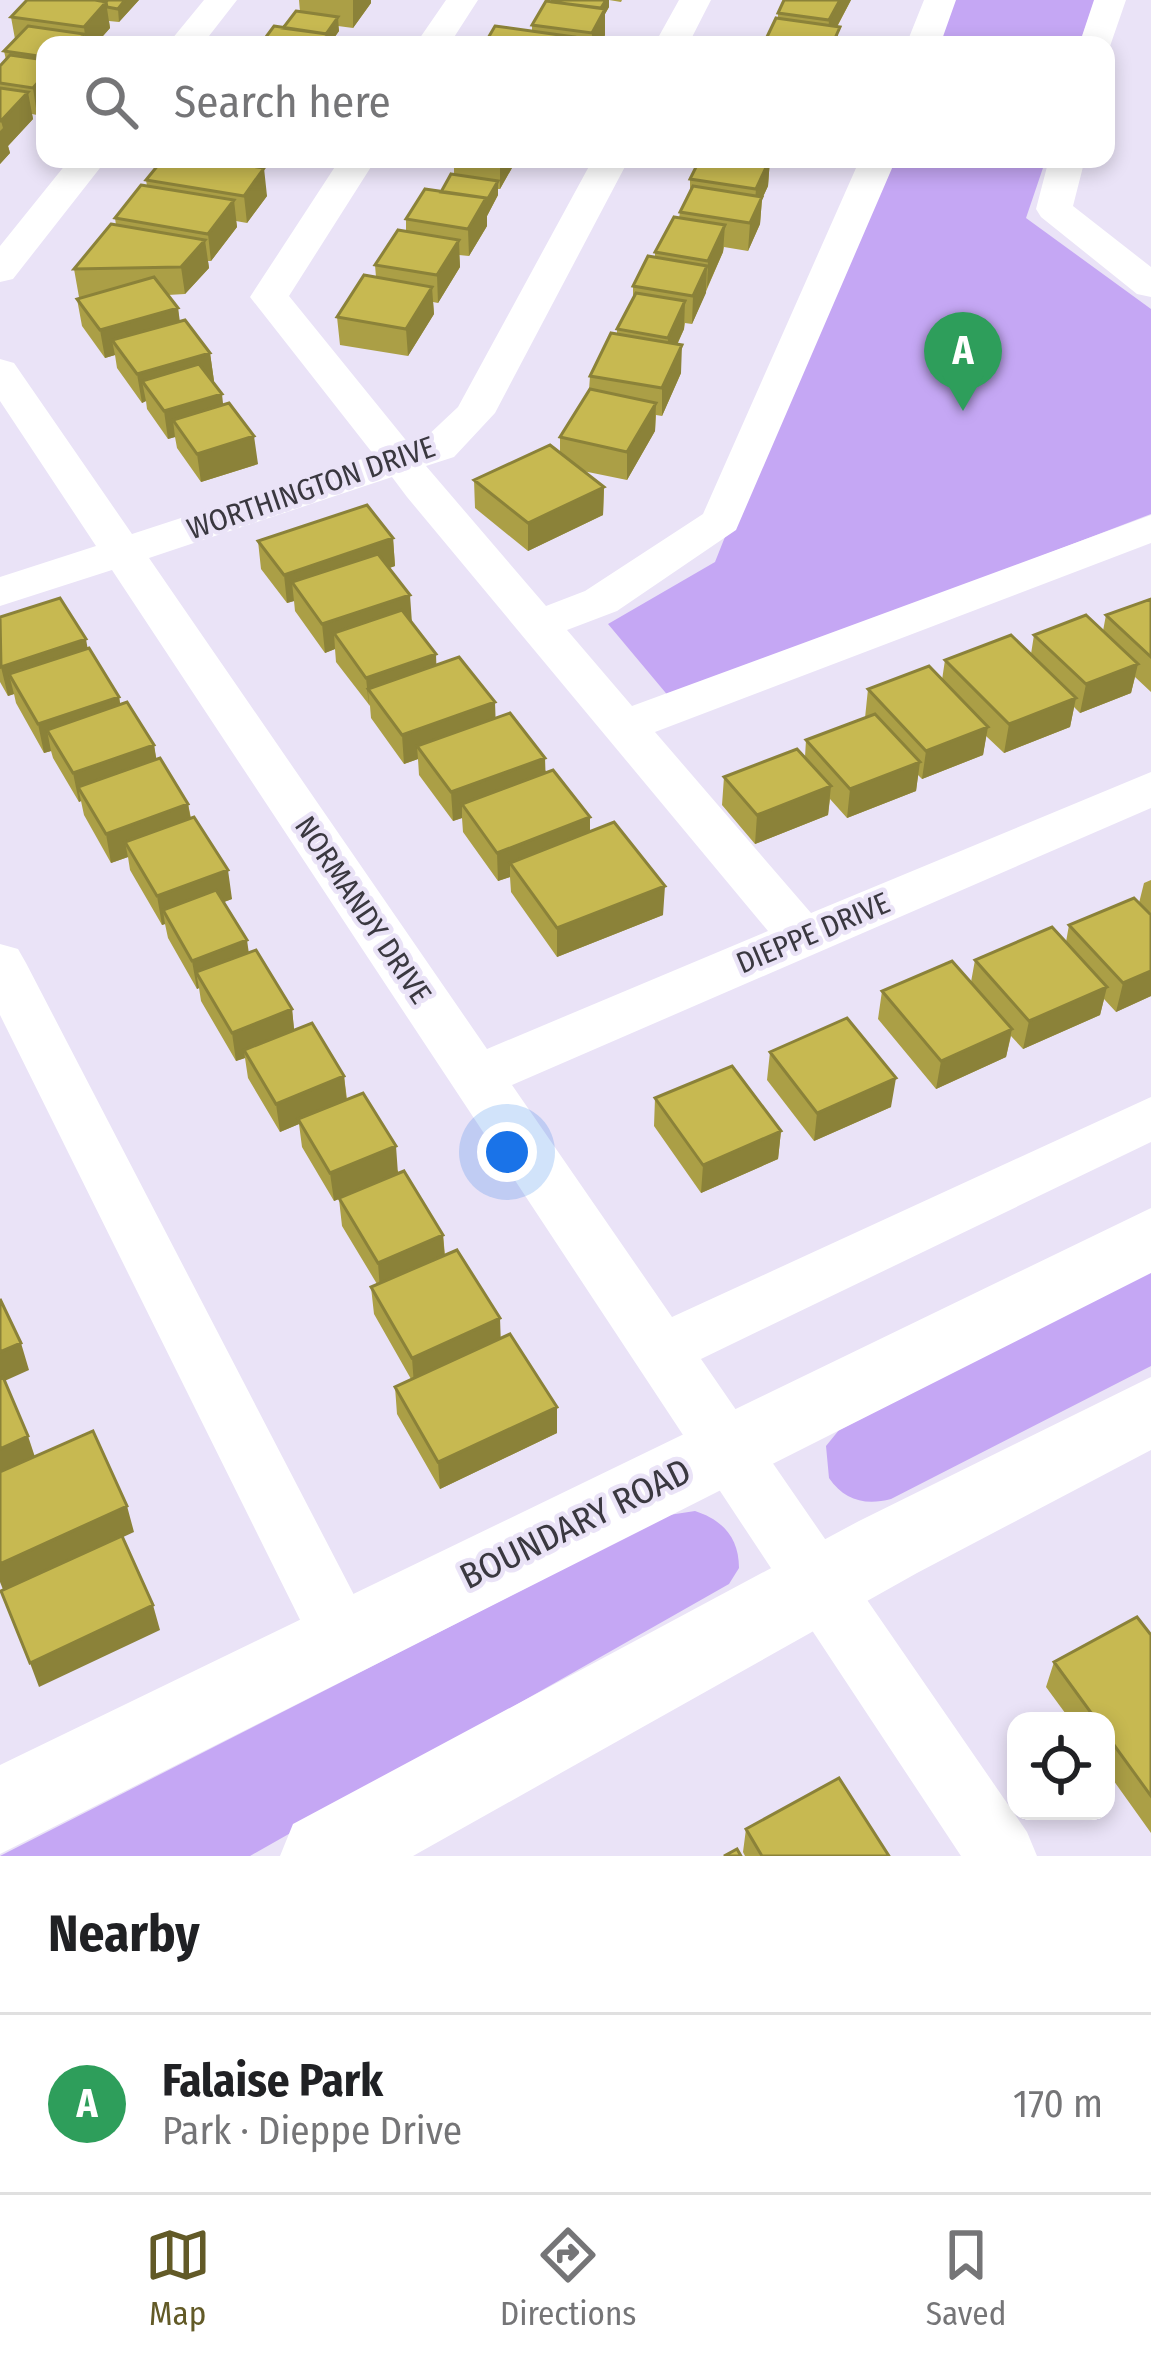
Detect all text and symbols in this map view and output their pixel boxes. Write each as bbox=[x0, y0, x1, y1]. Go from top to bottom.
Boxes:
search box bbox=[36, 36, 1115, 168]
icon: search bbox=[78, 69, 144, 135]
text: Search here bbox=[174, 75, 391, 129]
pin: A bbox=[924, 312, 1002, 411]
street label: WORTHINGTON DRIVE bbox=[182, 429, 440, 547]
street label: NORMANDY DRIVE bbox=[287, 809, 439, 1011]
street label: DIEPPE DRIVE bbox=[731, 885, 895, 981]
your location bbox=[477, 1122, 537, 1182]
street label: BOUNDARY ROAD bbox=[453, 1449, 698, 1599]
map controls bbox=[1007, 1712, 1115, 1820]
button: locate bbox=[1007, 1712, 1115, 1820]
text: Nearby bbox=[48, 1903, 200, 1965]
text: Falaise Park bbox=[162, 2054, 383, 2108]
text: A bbox=[76, 2081, 98, 2127]
text: 170 m bbox=[1013, 2081, 1103, 2127]
text: Park · Dieppe Drive bbox=[162, 2108, 462, 2154]
tab: Map bbox=[145, 2222, 211, 2334]
tab: Directions bbox=[500, 2222, 636, 2334]
tab: Saved bbox=[926, 2222, 1006, 2334]

